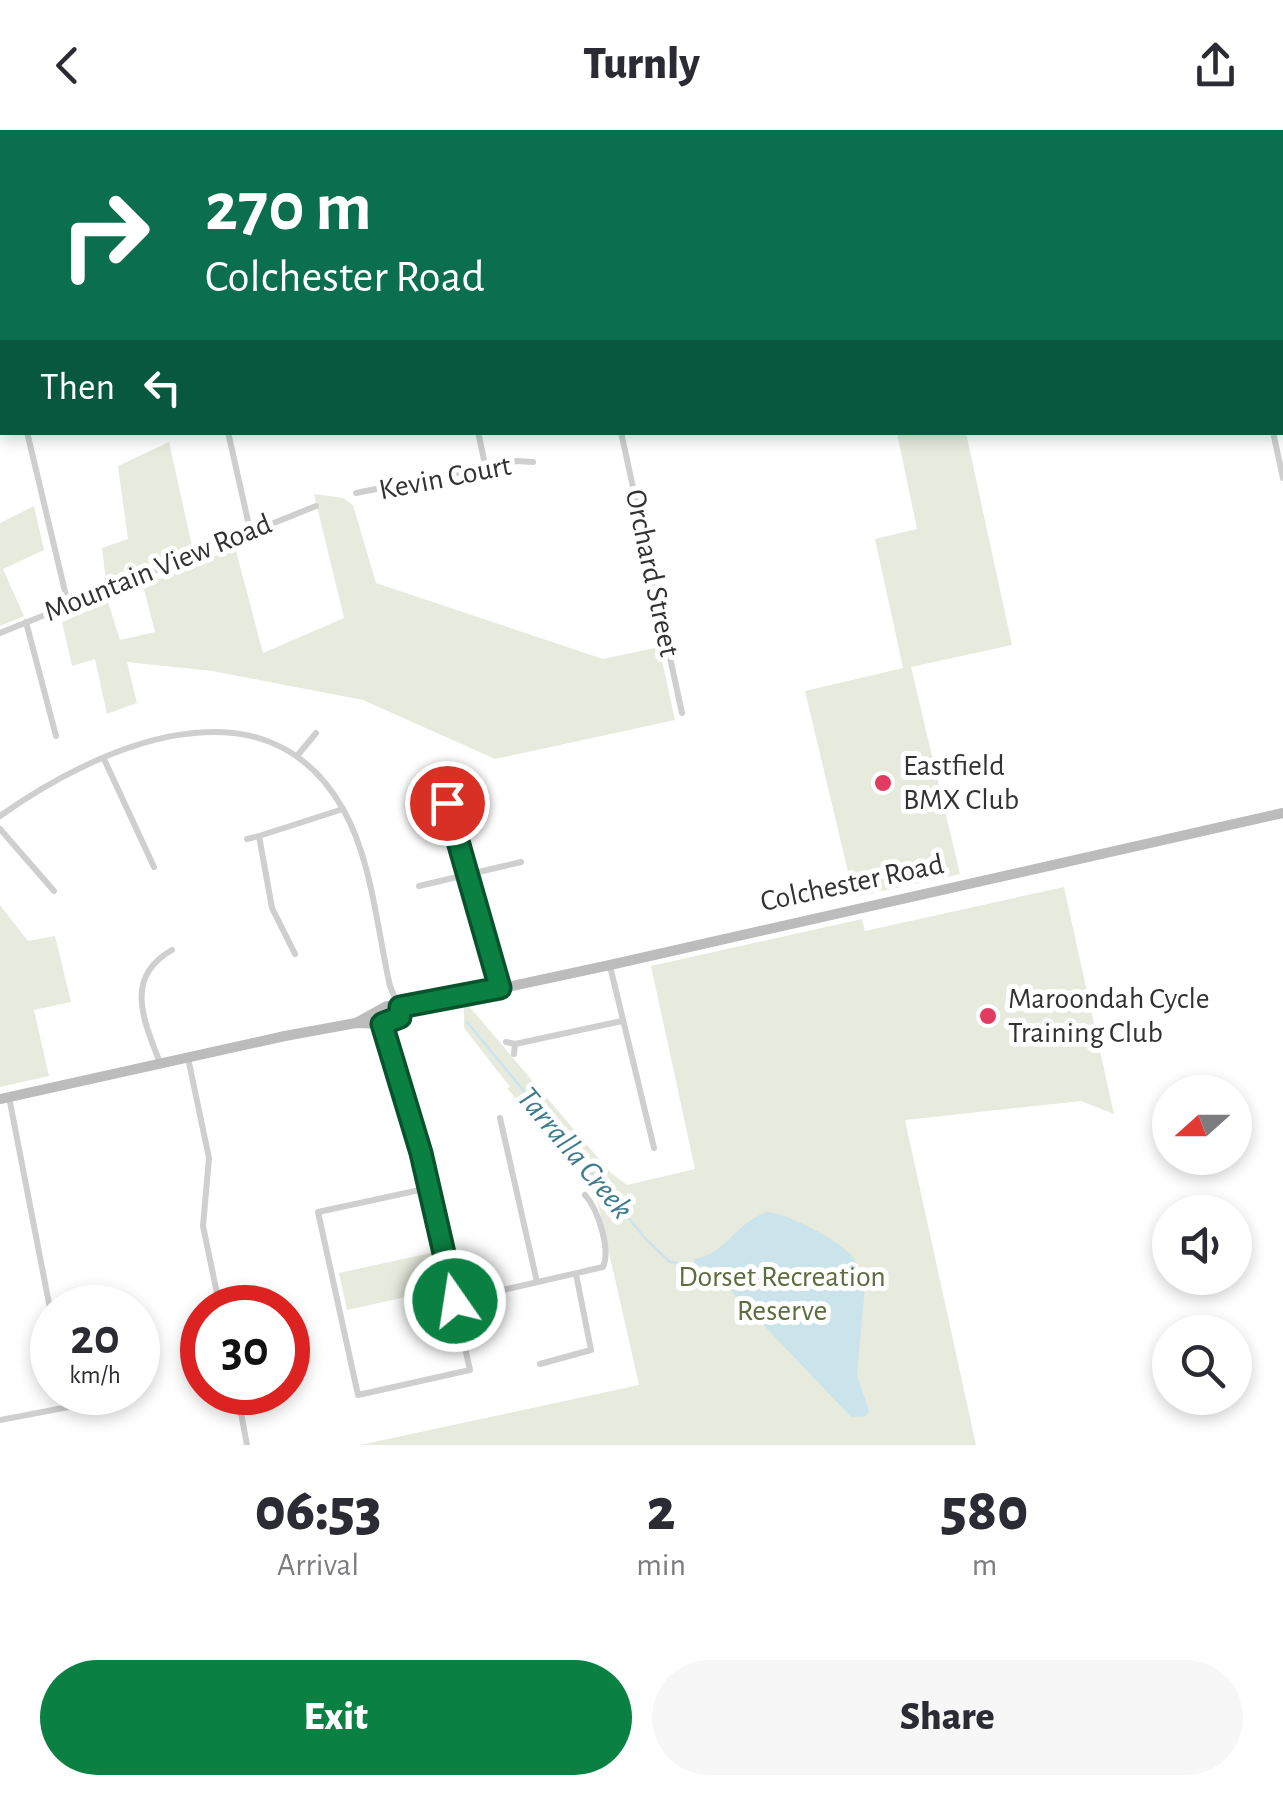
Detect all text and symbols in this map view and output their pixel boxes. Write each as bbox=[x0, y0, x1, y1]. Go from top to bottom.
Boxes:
icon: back bbox=[40, 38, 95, 93]
icon: share bbox=[1188, 38, 1243, 93]
text: Turnly bbox=[583, 42, 700, 87]
icon: right bbox=[40, 170, 170, 300]
text: 270 m bbox=[205, 173, 372, 243]
text: Colchester Road bbox=[205, 255, 485, 300]
icon: left bbox=[135, 360, 190, 415]
text: Then bbox=[40, 369, 115, 407]
street label: Kevin Court bbox=[376, 450, 514, 506]
street label: Orchard Street bbox=[620, 487, 684, 660]
street label: Mountain View Road bbox=[40, 509, 276, 627]
place label: Eastfield BMX Club bbox=[903, 751, 1019, 815]
pin bbox=[405, 761, 490, 846]
marker: Eastfield BMX Club bbox=[872, 772, 894, 794]
icon: arrive bbox=[420, 776, 475, 831]
street label: Colchester Road bbox=[758, 849, 946, 917]
place label: Maroondah Cycle Training Club bbox=[1008, 984, 1210, 1048]
marker: Maroondah Cycle Training Club bbox=[977, 1005, 999, 1027]
north arrow bbox=[1152, 1075, 1252, 1175]
map controls bbox=[1152, 1075, 1252, 1415]
water label: Tarralla Creek bbox=[511, 1081, 639, 1225]
button: sound bbox=[1152, 1195, 1252, 1295]
position arrow bbox=[403, 1249, 507, 1353]
park label: Dorset Recreation Reserve bbox=[678, 1262, 886, 1326]
speed limit sign: 30 bbox=[180, 1285, 310, 1415]
text: 20 bbox=[70, 1313, 120, 1363]
button: search bbox=[1152, 1315, 1252, 1415]
text: km/h bbox=[69, 1363, 121, 1388]
text: 06:53 bbox=[255, 1481, 382, 1541]
text: 2 bbox=[647, 1481, 676, 1541]
text: 580 bbox=[941, 1481, 1028, 1541]
text: Arrival bbox=[277, 1549, 359, 1581]
text: min bbox=[636, 1549, 686, 1581]
text: m bbox=[972, 1549, 997, 1581]
button: Exit bbox=[40, 1660, 632, 1775]
button: Share bbox=[652, 1660, 1243, 1775]

